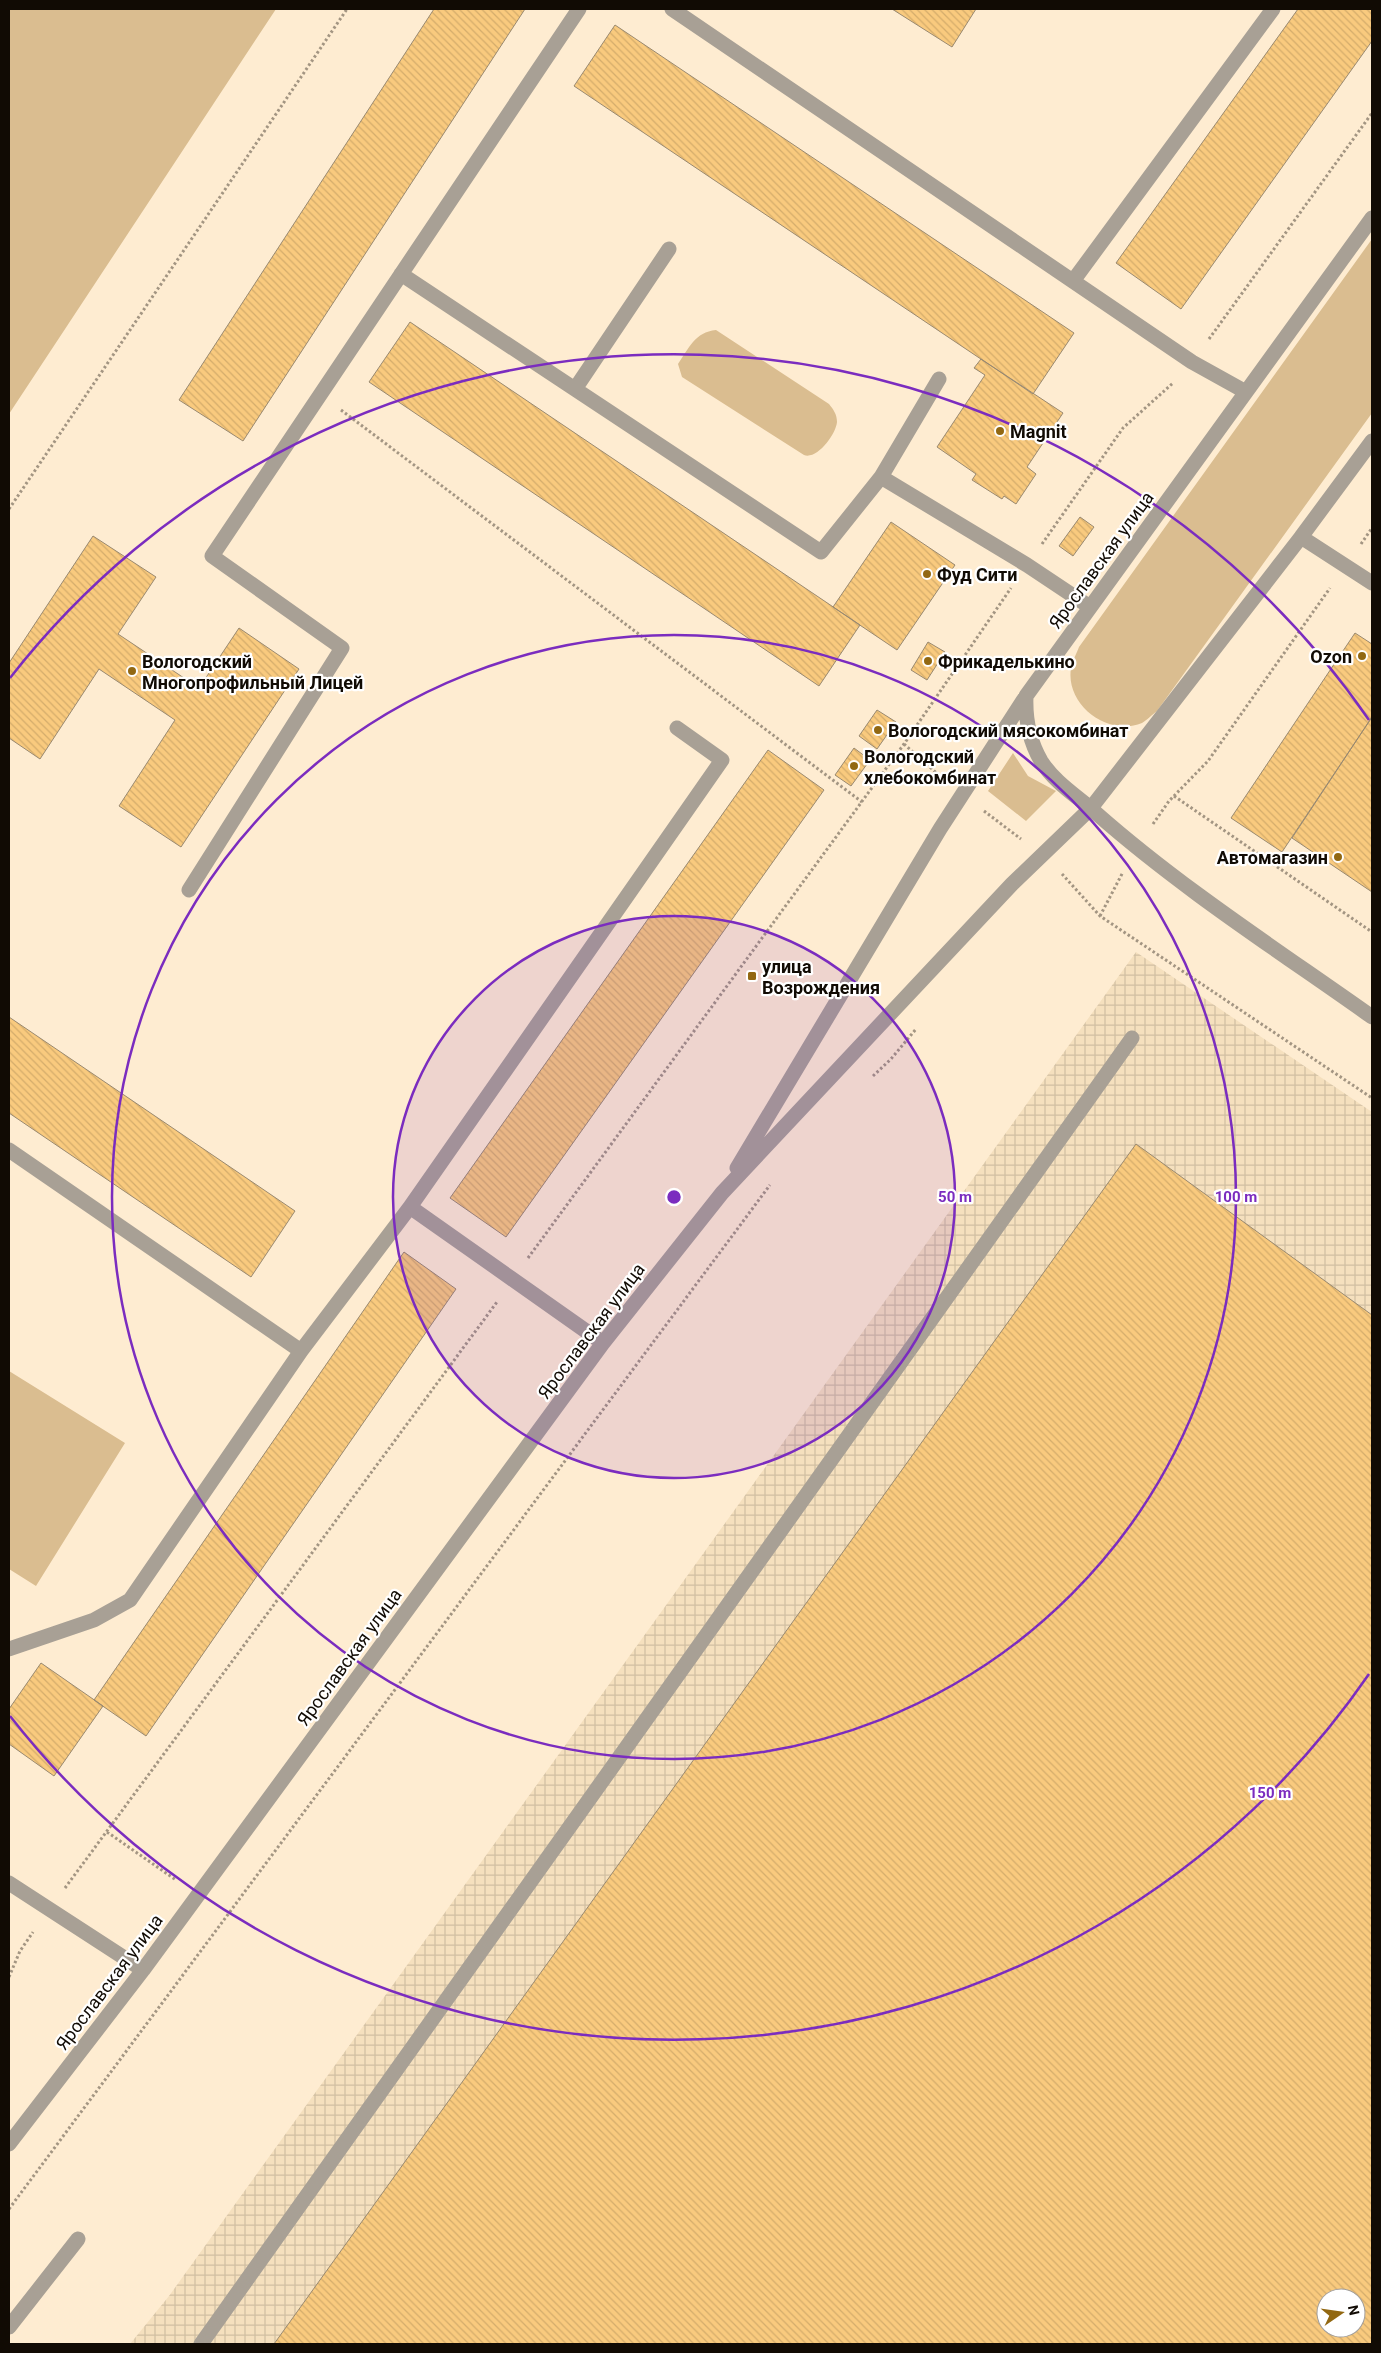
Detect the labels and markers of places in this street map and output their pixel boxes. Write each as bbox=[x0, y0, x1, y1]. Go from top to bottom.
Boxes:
place label: Magnit bbox=[1010, 421, 1067, 442]
marker: Magnit bbox=[994, 425, 1006, 437]
place label: Фуд Сити bbox=[937, 564, 1017, 585]
marker: Фуд Сити bbox=[921, 568, 933, 580]
place label: Ozon bbox=[1310, 646, 1352, 667]
marker: Ozon bbox=[1356, 650, 1368, 662]
place label: Вологодский Многопрофильный Лицей bbox=[142, 651, 363, 693]
place label: Фрикаделькино bbox=[938, 651, 1075, 672]
marker: Фрикаделькино bbox=[922, 655, 934, 667]
marker: Вологодский Многопрофильный Лицей bbox=[126, 665, 138, 677]
place label: Вологодский мясокомбинат bbox=[888, 720, 1129, 741]
marker: Вологодский мясокомбинат bbox=[872, 724, 884, 736]
place label: Вологодский хлебокомбинат bbox=[864, 746, 996, 788]
marker: Вологодский хлебокомбинат bbox=[848, 760, 860, 772]
place label: Автомагазин bbox=[1217, 847, 1328, 868]
marker: Автомагазин bbox=[1332, 851, 1344, 863]
place label: улица Возрождения bbox=[762, 956, 880, 998]
marker: улица Возрождения bbox=[746, 970, 758, 982]
centre of rings bbox=[665, 1188, 683, 1206]

